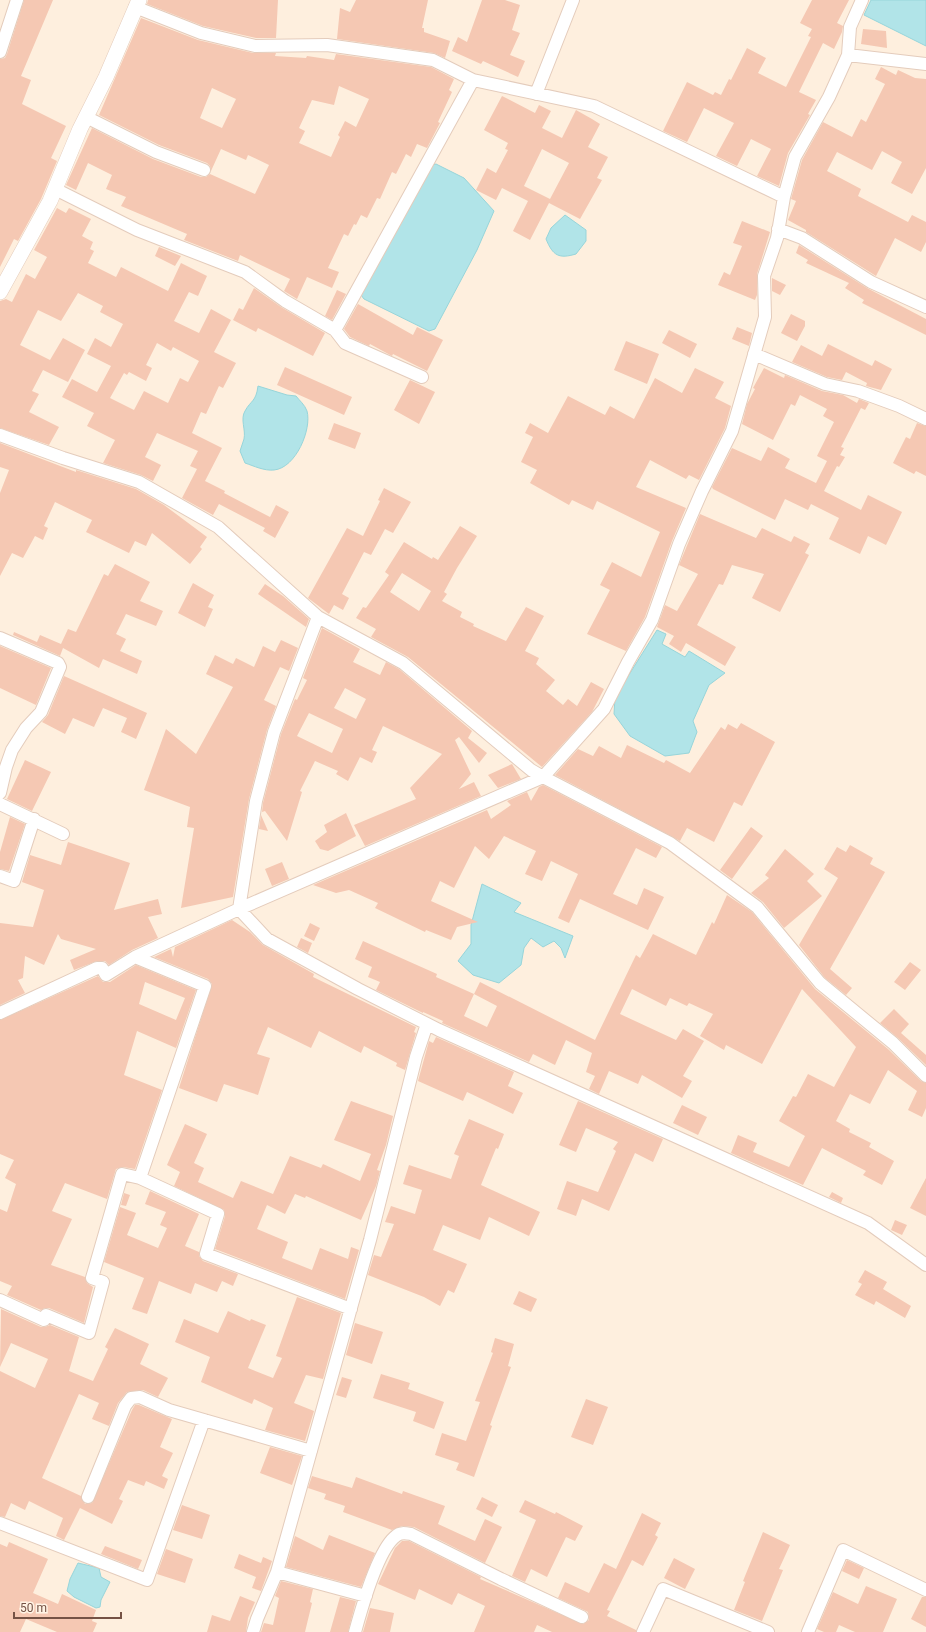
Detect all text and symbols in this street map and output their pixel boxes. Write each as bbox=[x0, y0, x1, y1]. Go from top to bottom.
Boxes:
scale bar bbox=[14, 1594, 121, 1620]
text: 50 m bbox=[20, 1601, 47, 1615]

